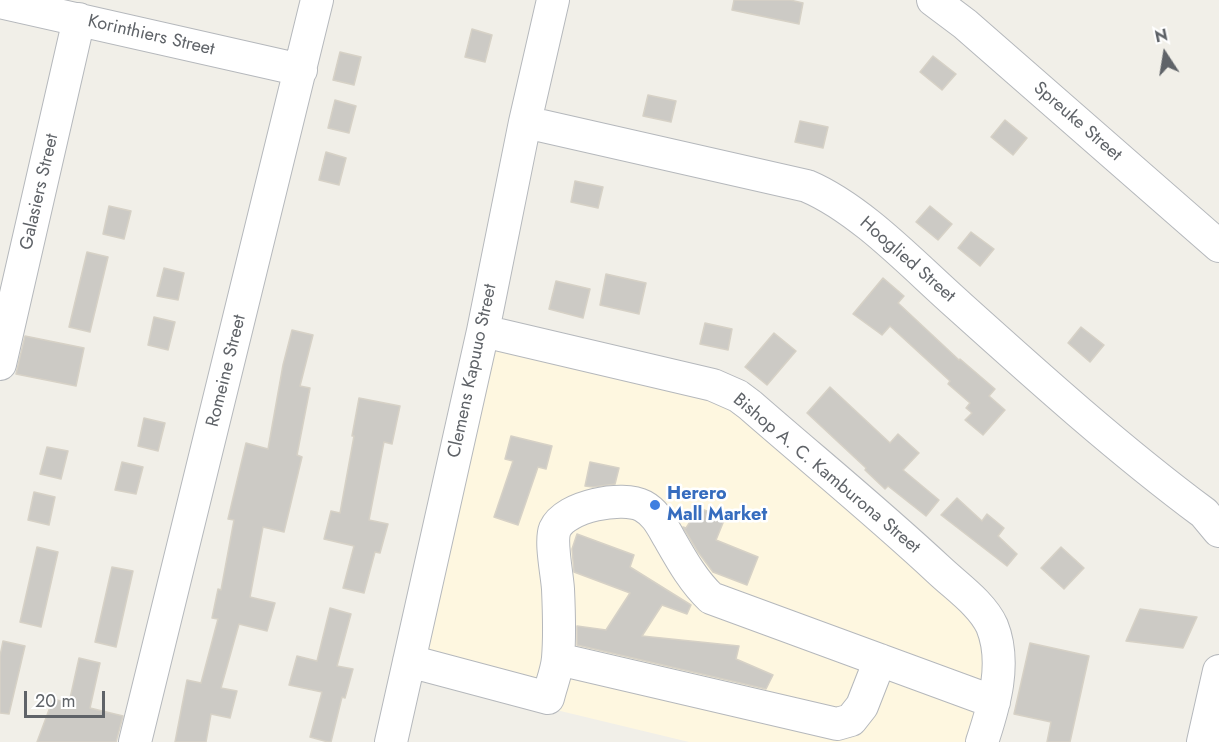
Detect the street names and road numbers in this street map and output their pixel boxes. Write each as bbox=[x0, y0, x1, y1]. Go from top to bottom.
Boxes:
street label: Korinthiers Street bbox=[86, 11, 216, 61]
street label: Spreuke Street bbox=[1028, 78, 1126, 166]
street label: Galasiers Street bbox=[16, 132, 64, 252]
street label: Hooglied Street bbox=[855, 213, 959, 307]
street label: Clemens Kapuuo Street bbox=[444, 282, 502, 460]
street label: Romeine Street bbox=[203, 313, 251, 429]
street label: Bishop A. C. Kamburona Street bbox=[728, 389, 924, 559]

